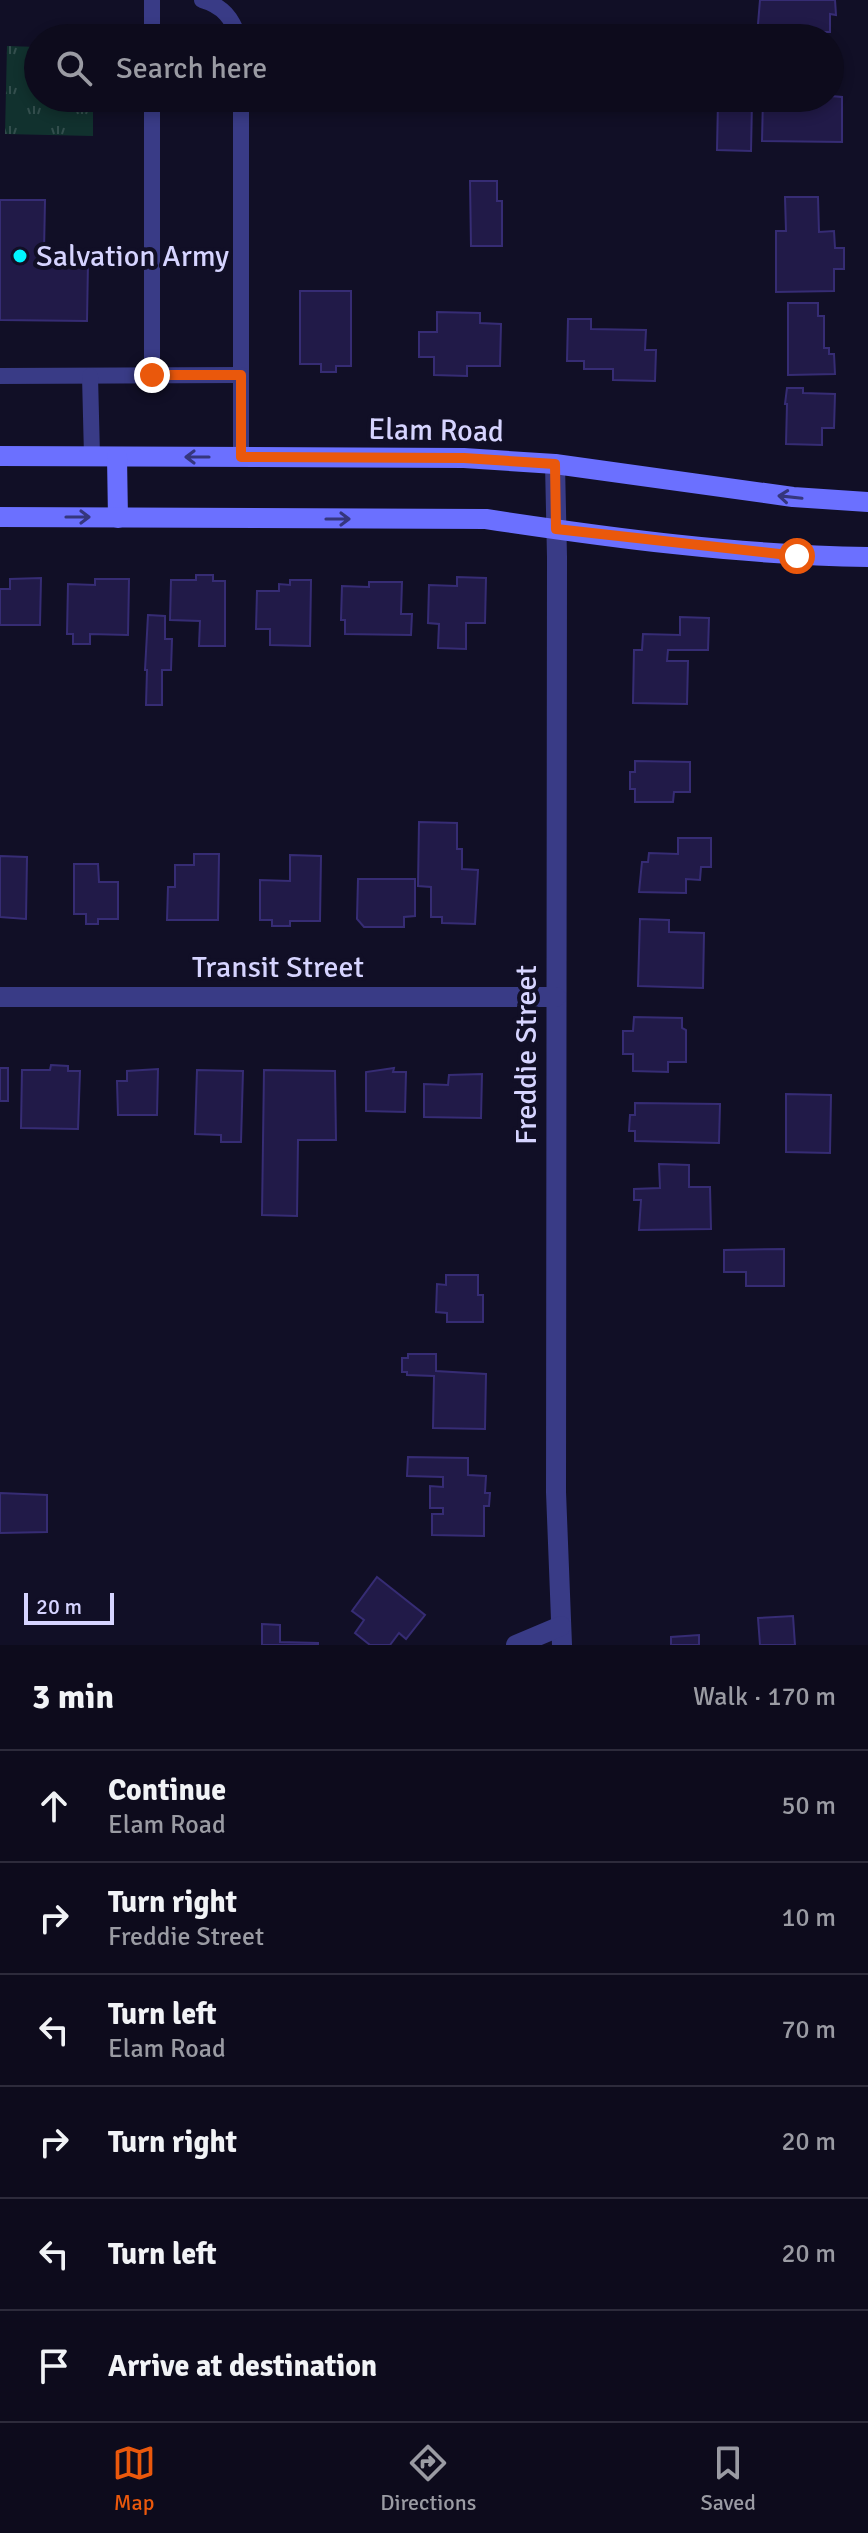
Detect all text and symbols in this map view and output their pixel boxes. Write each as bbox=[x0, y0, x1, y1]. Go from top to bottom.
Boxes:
search box bbox=[24, 24, 844, 112]
icon: search bbox=[52, 46, 96, 90]
text: Search here bbox=[116, 50, 267, 87]
place label: Salvation Army bbox=[36, 238, 229, 275]
marker: Salvation Army bbox=[11, 247, 29, 265]
route end bbox=[134, 357, 170, 393]
street label: Elam Road bbox=[368, 411, 504, 450]
one-way arrow bbox=[184, 449, 211, 465]
one-way arrow bbox=[777, 489, 804, 504]
one-way arrow bbox=[64, 510, 91, 525]
one-way arrow bbox=[324, 511, 351, 526]
route start bbox=[779, 538, 815, 574]
street label: Transit Street bbox=[192, 949, 364, 986]
street label: Freddie Street bbox=[508, 965, 545, 1145]
scale bar bbox=[24, 1589, 114, 1625]
text: 20 m bbox=[36, 1593, 82, 1620]
text: 3 min bbox=[32, 1676, 114, 1718]
text: Walk · 170 m bbox=[693, 1681, 836, 1713]
text: Continue bbox=[108, 1772, 226, 1809]
icon: ahead bbox=[32, 1784, 76, 1828]
text: 50 m bbox=[781, 1790, 836, 1822]
text: Elam Road bbox=[108, 1809, 226, 1841]
text: Turn right bbox=[108, 1884, 237, 1921]
icon: right bbox=[32, 1896, 76, 1940]
text: 10 m bbox=[781, 1902, 836, 1934]
text: Freddie Street bbox=[108, 1921, 264, 1953]
text: Turn left bbox=[108, 1996, 217, 2033]
icon: left bbox=[32, 2008, 76, 2052]
text: 70 m bbox=[781, 2014, 836, 2046]
text: Elam Road bbox=[108, 2033, 226, 2065]
icon: right bbox=[32, 2120, 76, 2164]
text: Turn right bbox=[108, 2124, 237, 2161]
text: 20 m bbox=[781, 2126, 836, 2158]
icon: left bbox=[32, 2232, 76, 2276]
text: Turn left bbox=[108, 2236, 217, 2273]
text: 20 m bbox=[781, 2238, 836, 2270]
icon: arrive bbox=[32, 2344, 76, 2388]
text: Arrive at destination bbox=[108, 2348, 377, 2385]
tab: Map bbox=[112, 2441, 156, 2516]
tab: Directions bbox=[380, 2441, 476, 2516]
tab: Saved bbox=[701, 2441, 756, 2516]

